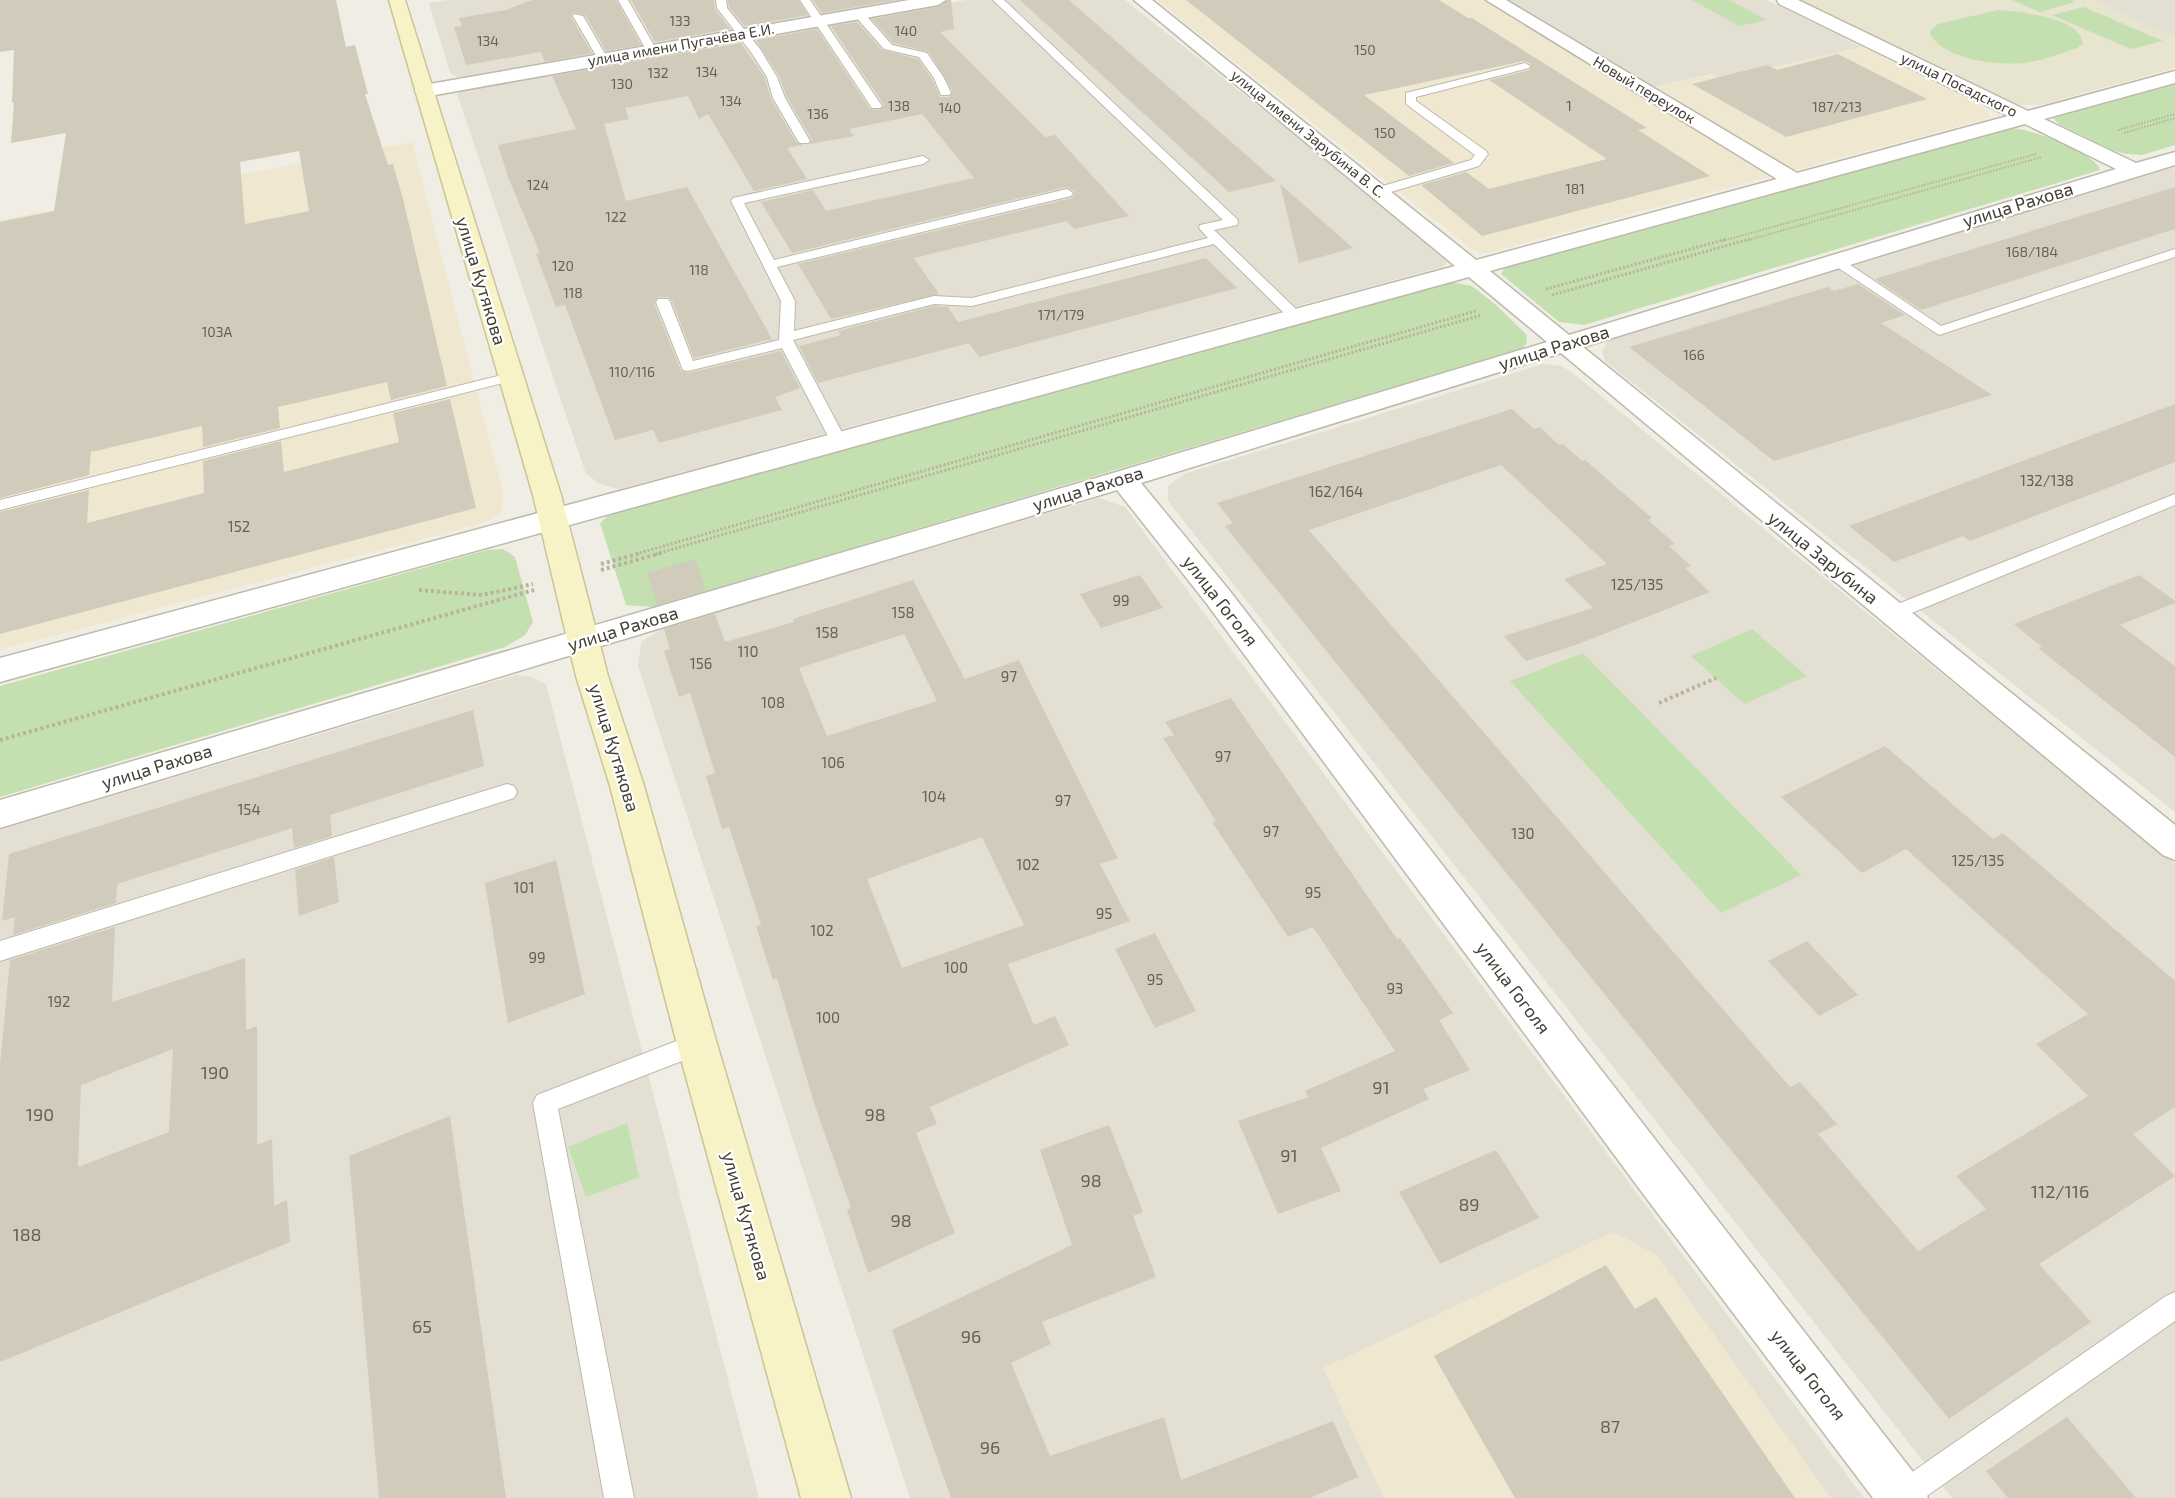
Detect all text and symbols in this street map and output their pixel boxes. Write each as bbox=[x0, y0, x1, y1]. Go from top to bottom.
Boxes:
house number: 133 bbox=[669, 12, 691, 29]
street label: улица имени Пугачёва Е.И. bbox=[586, 19, 776, 70]
house number: 140 bbox=[895, 22, 917, 39]
house number: 134 bbox=[477, 32, 499, 49]
house number: 150 bbox=[1354, 41, 1376, 58]
street label: улица Посадского bbox=[1898, 48, 2021, 121]
street label: Новый переулок bbox=[1590, 52, 1699, 128]
house number: 134 bbox=[696, 63, 718, 80]
house number: 132 bbox=[647, 64, 669, 81]
street label: улица имени Зарубина В. С. bbox=[1227, 65, 1389, 202]
house number: 130 bbox=[611, 75, 633, 92]
house number: 134 bbox=[720, 92, 742, 109]
house number: 138 bbox=[888, 97, 910, 114]
house number: 1 bbox=[1566, 97, 1572, 114]
house number: 187/213 bbox=[1812, 98, 1862, 115]
house number: 140 bbox=[939, 99, 961, 116]
house number: 136 bbox=[807, 105, 829, 122]
house number: 150 bbox=[1374, 124, 1396, 141]
house number: 124 bbox=[527, 176, 549, 193]
street label: улица Рахова bbox=[1960, 177, 2076, 231]
house number: 181 bbox=[1565, 180, 1585, 197]
house number: 122 bbox=[605, 208, 627, 225]
street label: улица Кутякова bbox=[452, 214, 512, 347]
house number: 168/184 bbox=[2006, 243, 2058, 260]
house number: 120 bbox=[552, 257, 574, 274]
house number: 118 bbox=[689, 261, 709, 278]
house number: 118 bbox=[563, 284, 583, 301]
house number: 171/179 bbox=[1038, 306, 1084, 323]
street label: улица Рахова bbox=[1496, 320, 1612, 374]
house number: 103А bbox=[202, 323, 233, 340]
house number: 166 bbox=[1683, 346, 1705, 363]
house number: 110/116 bbox=[609, 363, 655, 380]
street label: улица Рахова bbox=[1030, 461, 1146, 515]
house number: 132/138 bbox=[2020, 471, 2074, 489]
house number: 162/164 bbox=[1309, 482, 1363, 500]
street label: улица Зарубина bbox=[1764, 506, 1883, 608]
house number: 152 bbox=[228, 517, 250, 535]
street label: улица Гоголя bbox=[1178, 551, 1263, 650]
house number: 125/135 bbox=[1611, 575, 1663, 593]
house number: 99 bbox=[1112, 591, 1130, 609]
street label: улица Рахова bbox=[565, 601, 681, 655]
house number: 158 bbox=[891, 603, 915, 621]
house number: 158 bbox=[815, 623, 839, 641]
house number: 110 bbox=[738, 642, 759, 660]
house number: 156 bbox=[690, 654, 712, 672]
house number: 97 bbox=[1001, 667, 1017, 685]
street label: улица Кутякова bbox=[585, 681, 645, 814]
house number: 108 bbox=[761, 693, 785, 711]
street label: улица Рахова bbox=[99, 739, 215, 793]
house number: 97 bbox=[1215, 747, 1231, 765]
house number: 106 bbox=[821, 753, 845, 771]
house number: 104 bbox=[922, 787, 946, 805]
house number: 97 bbox=[1055, 791, 1071, 809]
house number: 154 bbox=[237, 800, 261, 818]
house number: 97 bbox=[1263, 822, 1279, 840]
house number: 130 bbox=[1511, 824, 1535, 842]
house number: 125/135 bbox=[1952, 851, 2004, 869]
house number: 102 bbox=[1016, 855, 1040, 873]
house number: 101 bbox=[514, 878, 535, 896]
house number: 95 bbox=[1305, 883, 1321, 901]
house number: 95 bbox=[1096, 904, 1112, 922]
house number: 102 bbox=[810, 921, 834, 939]
street label: улица Гоголя bbox=[1472, 937, 1555, 1038]
house number: 99 bbox=[528, 948, 546, 966]
house number: 100 bbox=[944, 958, 968, 976]
house number: 95 bbox=[1147, 970, 1163, 988]
house number: 93 bbox=[1387, 979, 1403, 997]
house number: 192 bbox=[48, 992, 70, 1010]
house number: 100 bbox=[816, 1008, 840, 1026]
house number: 190 bbox=[201, 1061, 229, 1083]
house number: 91 bbox=[1372, 1076, 1390, 1098]
house number: 190 bbox=[26, 1103, 54, 1125]
house number: 98 bbox=[864, 1103, 886, 1125]
house number: 91 bbox=[1280, 1144, 1298, 1166]
street label: улица Кутякова bbox=[718, 1149, 776, 1283]
house number: 98 bbox=[1080, 1169, 1102, 1191]
house number: 112/116 bbox=[2031, 1180, 2089, 1202]
house number: 89 bbox=[1458, 1193, 1480, 1215]
house number: 98 bbox=[890, 1209, 912, 1231]
house number: 188 bbox=[12, 1223, 42, 1245]
house number: 65 bbox=[412, 1315, 432, 1337]
house number: 96 bbox=[961, 1325, 981, 1347]
street label: улица Гоголя bbox=[1766, 1325, 1851, 1424]
house number: 87 bbox=[1600, 1415, 1620, 1437]
house number: 96 bbox=[980, 1436, 1000, 1458]

